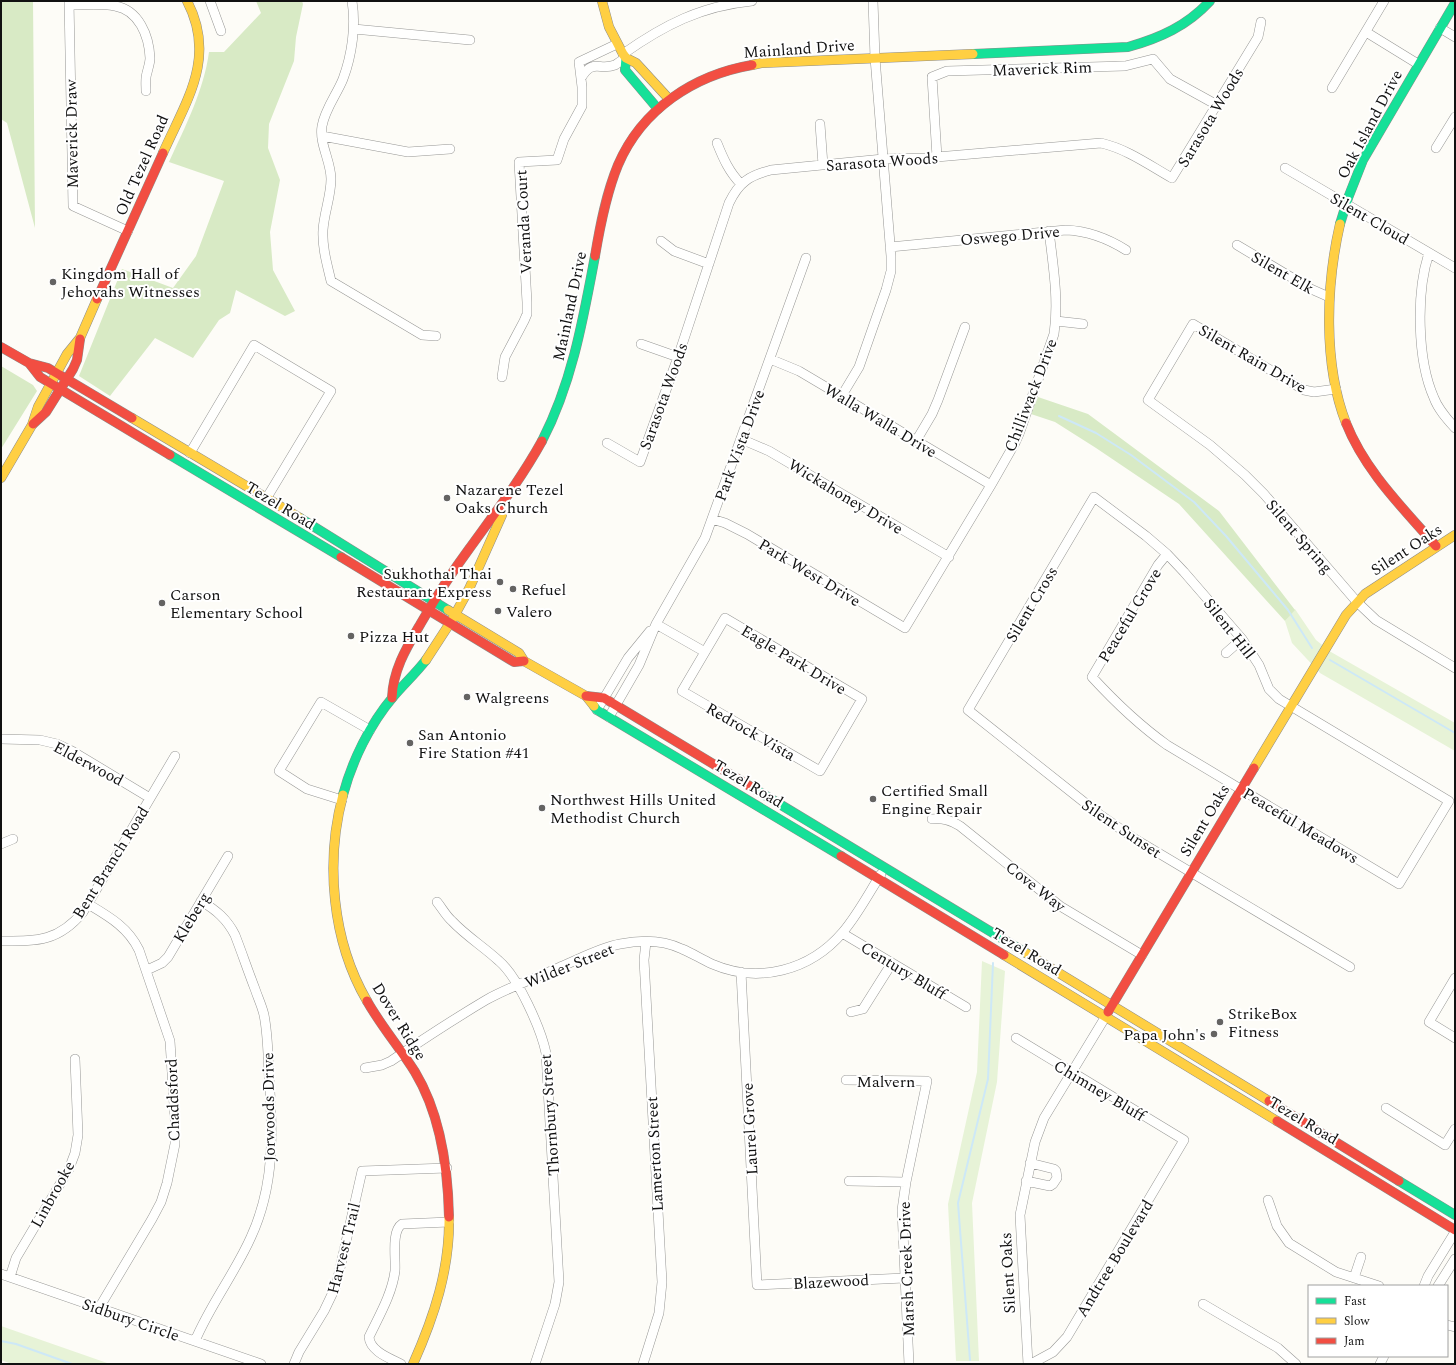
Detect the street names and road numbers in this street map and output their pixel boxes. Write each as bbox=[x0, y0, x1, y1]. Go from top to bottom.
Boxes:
street label: Mainland Drive bbox=[743, 33, 856, 65]
street label: Maverick Rim bbox=[992, 55, 1093, 83]
street label: Sarasota Woods bbox=[1172, 63, 1250, 172]
street label: Oak Island Drive bbox=[1331, 66, 1409, 183]
street label: Maverick Draw bbox=[59, 78, 85, 189]
street label: Old Tezel Road bbox=[109, 111, 175, 220]
street label: Sarasota Woods bbox=[825, 146, 939, 178]
street label: Veranda Court bbox=[509, 169, 539, 275]
street label: Silent Cloud bbox=[1325, 187, 1414, 251]
street label: Oswego Drive bbox=[959, 220, 1061, 252]
street label: Silent Elk bbox=[1247, 245, 1318, 301]
street label: Mainland Drive bbox=[547, 249, 593, 363]
street label: Silent Rain Drive bbox=[1194, 318, 1311, 400]
street label: Chilliwack Drive bbox=[998, 335, 1064, 456]
street label: Sarasota Woods bbox=[633, 339, 694, 453]
street label: Walla Walla Drive bbox=[819, 378, 941, 464]
street label: Park Vista Drive bbox=[709, 386, 771, 505]
street label: Wickahoney Drive bbox=[783, 453, 908, 541]
street label: Tezel Road bbox=[241, 476, 320, 536]
street label: Silent Spring bbox=[1260, 494, 1338, 579]
street label: Silent Oaks bbox=[1366, 518, 1447, 582]
street label: Park West Drive bbox=[754, 533, 865, 613]
street label: Silent Cross bbox=[1000, 562, 1064, 647]
street label: Peaceful Grove bbox=[1092, 564, 1168, 667]
street label: Silent Hill bbox=[1197, 593, 1261, 664]
street label: Eagle Park Drive bbox=[736, 619, 851, 701]
street label: Redrock Vista bbox=[701, 696, 800, 767]
street label: Elderwood bbox=[49, 735, 128, 792]
street label: Tezel Road bbox=[709, 754, 788, 814]
street label: Silent Oaks bbox=[1174, 780, 1236, 861]
street label: Peaceful Meadows bbox=[1238, 782, 1363, 870]
street label: Silent Sunset bbox=[1077, 793, 1167, 865]
street label: Bent Branch Road bbox=[67, 802, 155, 923]
street label: Cove Way bbox=[1000, 856, 1072, 919]
street label: Kleberg bbox=[167, 888, 216, 947]
street label: Tezel Road bbox=[987, 922, 1066, 982]
street label: Century Bluff bbox=[856, 936, 952, 1006]
street label: Wilder Street bbox=[521, 937, 618, 995]
street label: Dover Ridge bbox=[366, 978, 433, 1065]
street label: Jorwoods Drive bbox=[256, 1052, 282, 1162]
street label: Thornbury Street bbox=[534, 1053, 566, 1177]
street label: Chimney Bluff bbox=[1049, 1054, 1151, 1128]
street label: Chaddsford bbox=[160, 1058, 186, 1142]
street label: Malvern bbox=[857, 1070, 915, 1094]
street label: Laurel Grove bbox=[736, 1082, 764, 1176]
street label: Tezel Road bbox=[1264, 1091, 1343, 1151]
street label: Lamerton Street bbox=[640, 1095, 670, 1212]
street label: Linbrooke bbox=[25, 1157, 81, 1232]
street label: Andtree Boulevard bbox=[1070, 1195, 1160, 1322]
street label: Harvest Trail bbox=[321, 1200, 367, 1296]
street label: Marsh Creek Drive bbox=[893, 1201, 921, 1337]
street label: Silent Oaks bbox=[994, 1232, 1022, 1314]
street label: Blazewood bbox=[792, 1268, 870, 1296]
street label: Sidbury Circle bbox=[79, 1292, 183, 1348]

